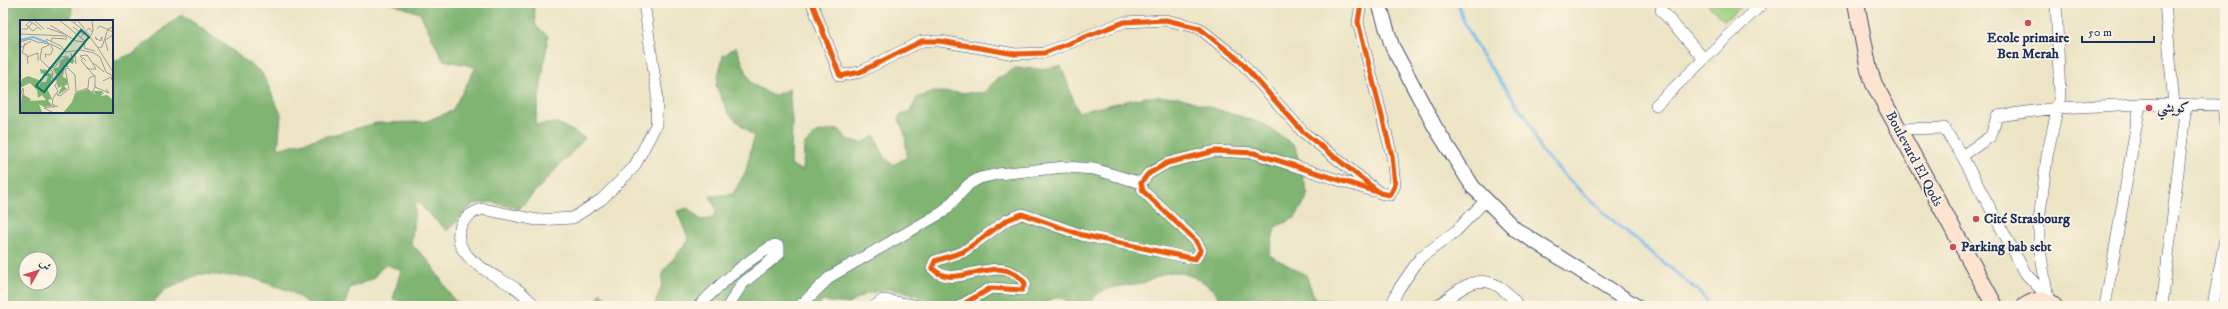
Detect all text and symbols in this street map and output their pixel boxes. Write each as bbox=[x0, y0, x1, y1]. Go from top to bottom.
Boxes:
marker: Ecole primaire Ben Merah bbox=[2023, 18, 2033, 28]
scale bar bbox=[2082, 18, 2154, 44]
inset map bbox=[20, 20, 113, 113]
text: 50 m bbox=[2088, 25, 2112, 40]
place label: Ecole primaire Ben Merah bbox=[1987, 29, 2069, 63]
place label: كويشي bbox=[2157, 99, 2190, 121]
marker: كويشي bbox=[2144, 103, 2154, 113]
street label: Boulevard El Qods bbox=[1881, 108, 1947, 210]
place label: Cité Strasbourg bbox=[1984, 210, 2071, 228]
marker: Cité Strasbourg bbox=[1971, 214, 1981, 224]
place label: Parking bab sebt bbox=[1961, 238, 2052, 256]
marker: Parking bab sebt bbox=[1948, 242, 1958, 252]
north arrow bbox=[18, 251, 58, 291]
text: ش bbox=[36, 257, 54, 274]

